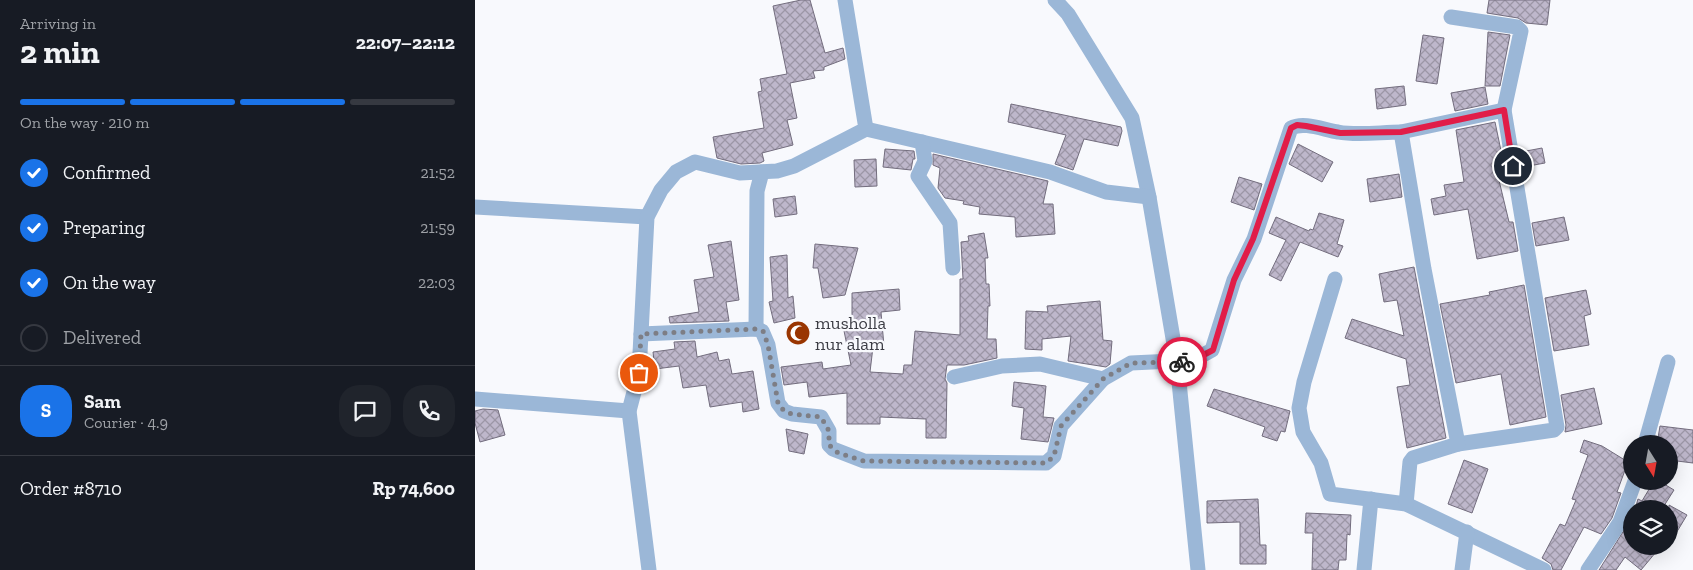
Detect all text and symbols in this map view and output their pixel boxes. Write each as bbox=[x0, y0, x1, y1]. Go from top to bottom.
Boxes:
text: Arriving in bbox=[20, 14, 96, 33]
text: 22:07–22:12 bbox=[356, 31, 455, 54]
text: 2 min bbox=[20, 33, 100, 71]
text: On the way · 210 m bbox=[20, 113, 149, 132]
pin bbox=[1492, 145, 1534, 187]
icon: home bbox=[1499, 152, 1527, 180]
icon: check bbox=[20, 159, 48, 187]
text: Confirmed bbox=[63, 161, 150, 184]
text: 21:52 bbox=[421, 163, 455, 182]
icon: check bbox=[20, 214, 48, 242]
text: Preparing bbox=[63, 216, 145, 239]
text: 21:59 bbox=[420, 218, 455, 237]
icon: check bbox=[20, 269, 48, 297]
text: On the way bbox=[63, 271, 156, 294]
text: 22:03 bbox=[418, 273, 455, 292]
place label: musholla nur alam bbox=[815, 312, 886, 355]
mosque icon: musholla nur alam bbox=[785, 320, 811, 346]
text: Delivered bbox=[63, 326, 141, 349]
courier bbox=[1157, 337, 1207, 387]
icon: bike bbox=[1168, 348, 1196, 376]
pin bbox=[618, 352, 660, 394]
icon: bag bbox=[625, 359, 653, 387]
button: chat bbox=[339, 385, 391, 437]
button: phone bbox=[403, 385, 455, 437]
text: Sam bbox=[84, 390, 121, 413]
text: S bbox=[41, 399, 51, 422]
text: Courier · 4.9 bbox=[84, 413, 168, 432]
north arrow bbox=[1623, 435, 1677, 490]
map controls bbox=[1623, 435, 1678, 555]
text: Order #8710 bbox=[20, 477, 122, 500]
text: Rp 74,600 bbox=[373, 477, 455, 500]
button: layers bbox=[1623, 500, 1678, 555]

